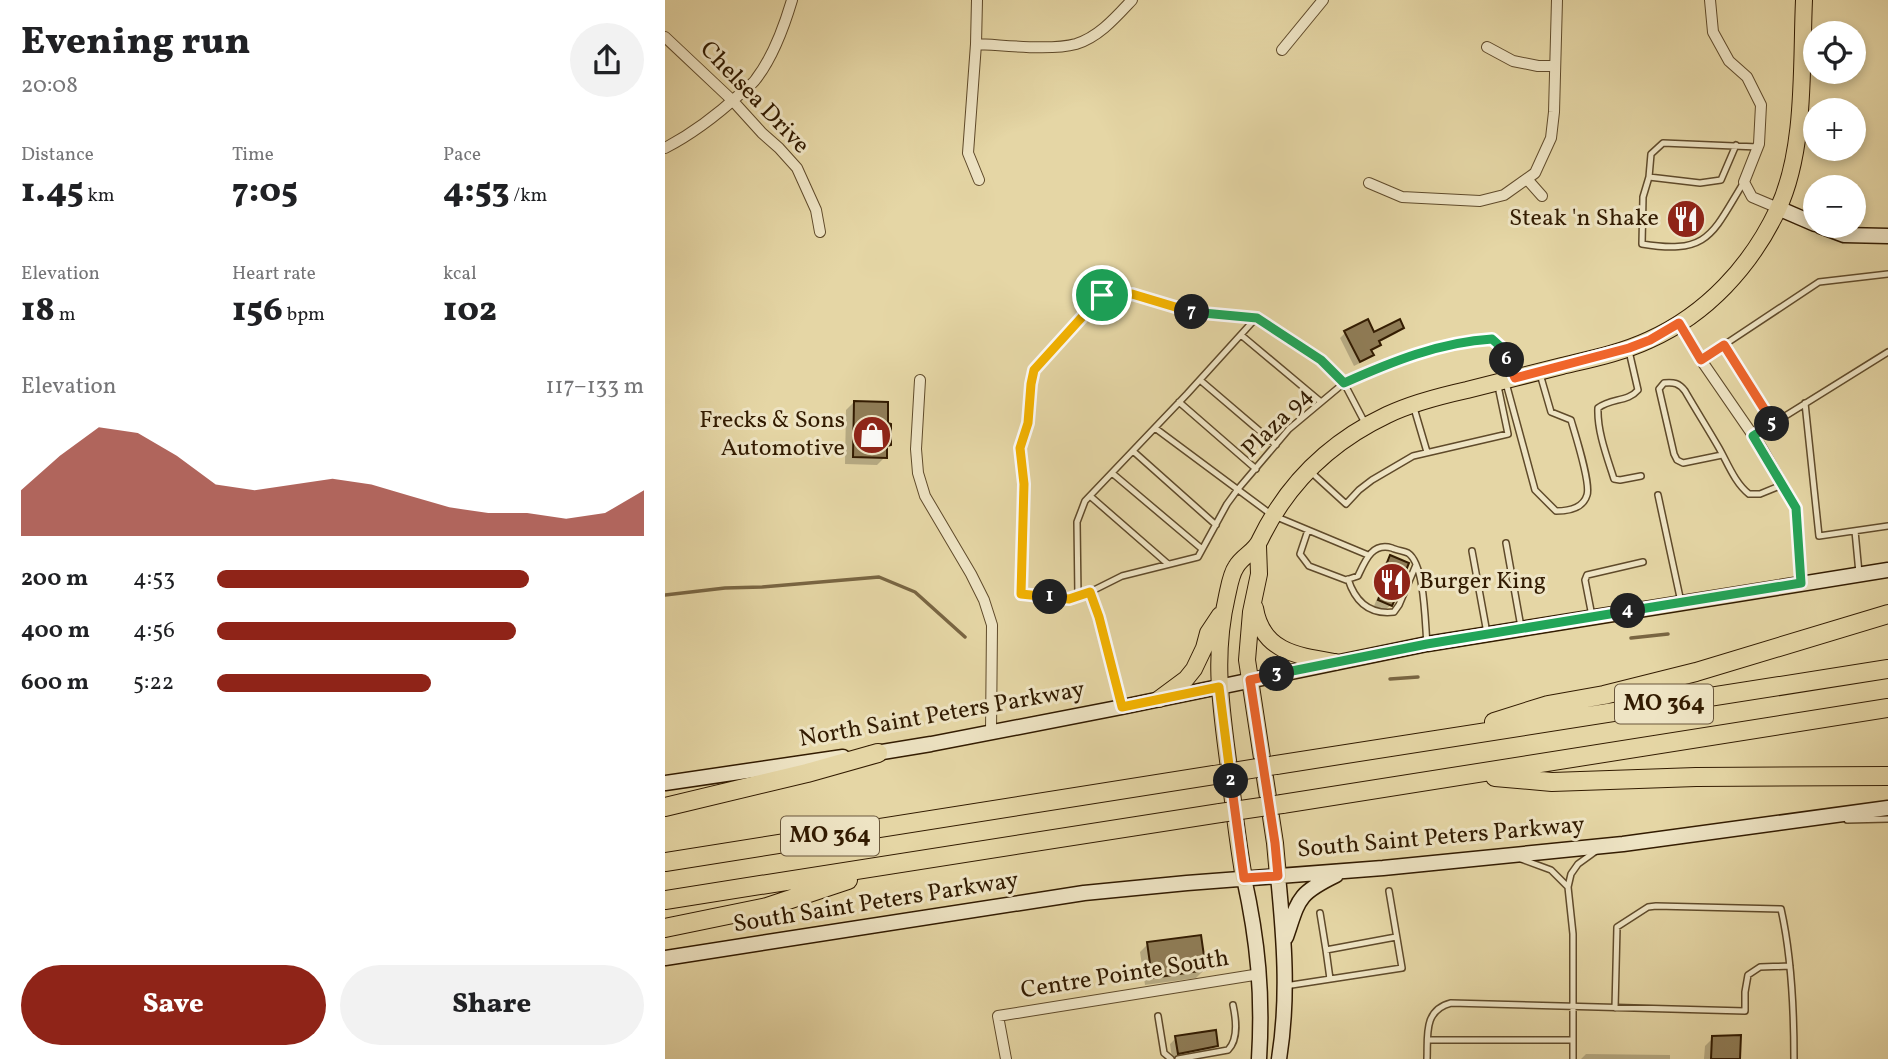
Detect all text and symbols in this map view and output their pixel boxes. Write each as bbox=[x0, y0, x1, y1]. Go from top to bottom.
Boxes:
text: Evening run bbox=[21, 17, 251, 70]
map controls bbox=[1803, 21, 1866, 238]
button: locate bbox=[1803, 21, 1866, 84]
button: share bbox=[570, 23, 644, 97]
street label: Chelsea Drive bbox=[691, 34, 817, 162]
text: 20:08 bbox=[21, 70, 78, 102]
button: + bbox=[1803, 98, 1866, 161]
text: Distance bbox=[21, 142, 94, 168]
text: Time bbox=[232, 142, 274, 168]
text: Pace bbox=[443, 142, 481, 168]
text: 1.45 bbox=[21, 168, 84, 216]
text: 7:05 bbox=[232, 168, 298, 216]
text: 4:53 bbox=[443, 168, 510, 216]
button: − bbox=[1803, 175, 1866, 238]
text: km bbox=[84, 183, 115, 209]
text: /km bbox=[510, 183, 547, 209]
restaurant icon: Steak 'n Shake bbox=[1665, 198, 1707, 240]
place label: Steak 'n Shake bbox=[1509, 202, 1659, 236]
text: Elevation bbox=[21, 261, 100, 287]
text: Heart rate bbox=[232, 261, 316, 287]
text: kcal bbox=[443, 261, 477, 287]
pin bbox=[1072, 265, 1132, 325]
icon: arrive bbox=[1083, 276, 1121, 314]
text: 18 bbox=[21, 287, 55, 335]
text: 156 bbox=[232, 287, 283, 335]
text: 102 bbox=[443, 287, 497, 335]
pin: 7 bbox=[1175, 294, 1209, 330]
text: 7 bbox=[1187, 298, 1196, 324]
text: m bbox=[55, 302, 76, 328]
text: bpm bbox=[283, 302, 325, 328]
pin: 6 bbox=[1489, 342, 1525, 378]
text: 6 bbox=[1501, 346, 1512, 372]
text: Elevation bbox=[21, 371, 117, 403]
text: 117–133 m bbox=[546, 371, 644, 403]
street label: Plaza 94 bbox=[1235, 380, 1321, 466]
place label: Frecks & Sons Automotive bbox=[699, 404, 845, 466]
pin: 5 bbox=[1755, 406, 1789, 442]
text: 5 bbox=[1767, 410, 1776, 436]
shop icon: Frecks & Sons Automotive bbox=[851, 414, 893, 456]
restaurant icon: Burger King bbox=[1371, 561, 1413, 603]
text: 200 m bbox=[21, 563, 88, 595]
text: 4:53 bbox=[133, 563, 175, 595]
place label: Burger King bbox=[1419, 565, 1546, 599]
pin: 1 bbox=[1033, 580, 1067, 614]
text: 1 bbox=[1046, 583, 1053, 609]
pin: 4 bbox=[1611, 594, 1646, 628]
text: 4 bbox=[1622, 597, 1633, 623]
text: 400 m bbox=[21, 615, 90, 647]
text: 4:56 bbox=[133, 615, 175, 647]
pin: 3 bbox=[1259, 656, 1295, 692]
text: 3 bbox=[1272, 660, 1281, 686]
text: 600 m bbox=[21, 667, 89, 699]
text: 5:22 bbox=[133, 667, 174, 699]
street label: North Saint Peters Parkway bbox=[796, 673, 1088, 757]
road number: MO 364 bbox=[1615, 684, 1713, 724]
pin: 2 bbox=[1213, 764, 1249, 798]
text: 2 bbox=[1226, 767, 1235, 793]
street label: South Saint Peters Parkway bbox=[1296, 808, 1586, 868]
road number: MO 364 bbox=[781, 816, 879, 856]
street label: South Saint Peters Parkway bbox=[731, 864, 1021, 942]
street label: Centre Pointe South bbox=[1018, 942, 1232, 1008]
button: Save bbox=[21, 965, 326, 1045]
button: Share bbox=[340, 965, 644, 1045]

